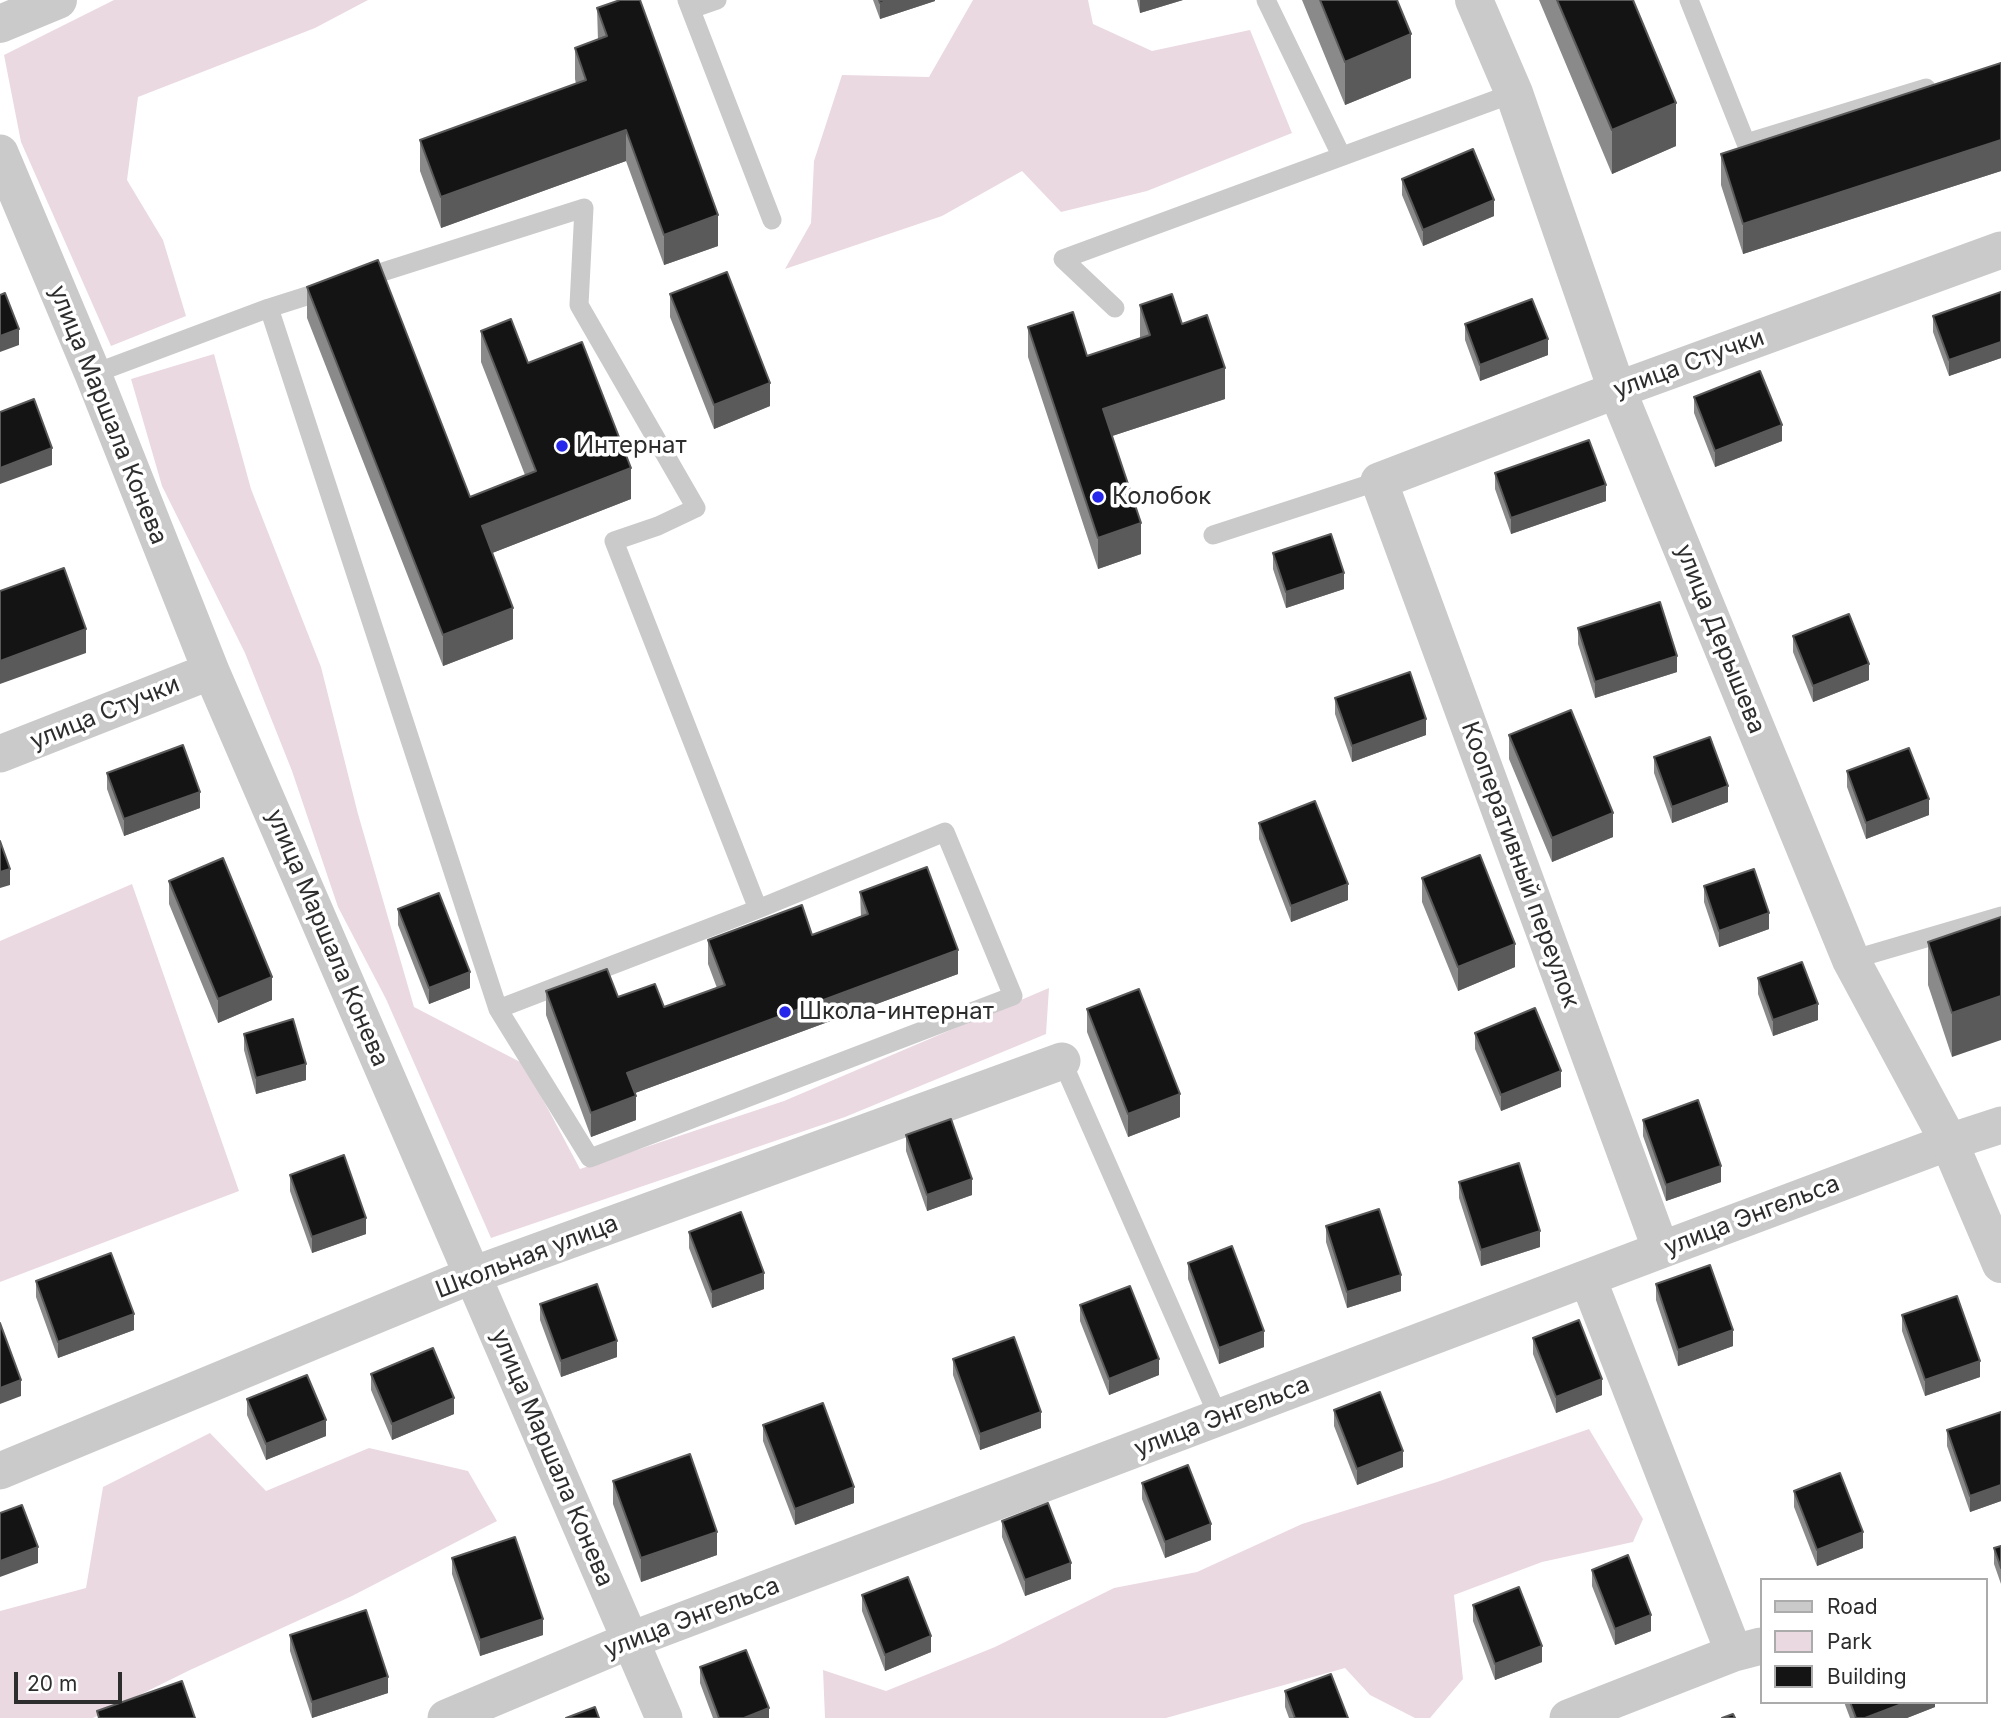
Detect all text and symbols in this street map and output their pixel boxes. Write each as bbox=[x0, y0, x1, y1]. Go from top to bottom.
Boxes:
street label: улица Маршала Конева bbox=[43, 281, 173, 549]
street label: улица Стучки bbox=[1610, 323, 1768, 405]
place label: Интернат bbox=[576, 432, 687, 460]
marker: Интернат bbox=[554, 438, 570, 454]
place label: Колобок bbox=[1112, 483, 1211, 511]
marker: Колобок bbox=[1090, 489, 1106, 505]
street label: улица Дерышева bbox=[1669, 540, 1771, 738]
street label: улица Стучки bbox=[26, 670, 184, 756]
street label: Кооперативный переулок bbox=[1455, 718, 1585, 1012]
street label: улица Маршала Конева bbox=[260, 805, 394, 1071]
place label: Школа-интернат bbox=[799, 998, 994, 1026]
marker: Школа-интернат bbox=[777, 1004, 793, 1020]
street label: улица Энгельса bbox=[1660, 1169, 1844, 1263]
street label: Школьная улица bbox=[432, 1209, 622, 1305]
street label: улица Маршала Конева bbox=[485, 1325, 619, 1591]
street label: улица Энгельса bbox=[1130, 1370, 1314, 1464]
street label: улица Энгельса bbox=[600, 1571, 784, 1665]
legend bbox=[1759, 1578, 1987, 1704]
text: Road bbox=[1827, 1594, 1878, 1619]
text: Park bbox=[1827, 1629, 1872, 1654]
scale bar bbox=[18, 1658, 126, 1702]
text: Building bbox=[1827, 1664, 1907, 1689]
text: 20 m bbox=[27, 1671, 77, 1696]

